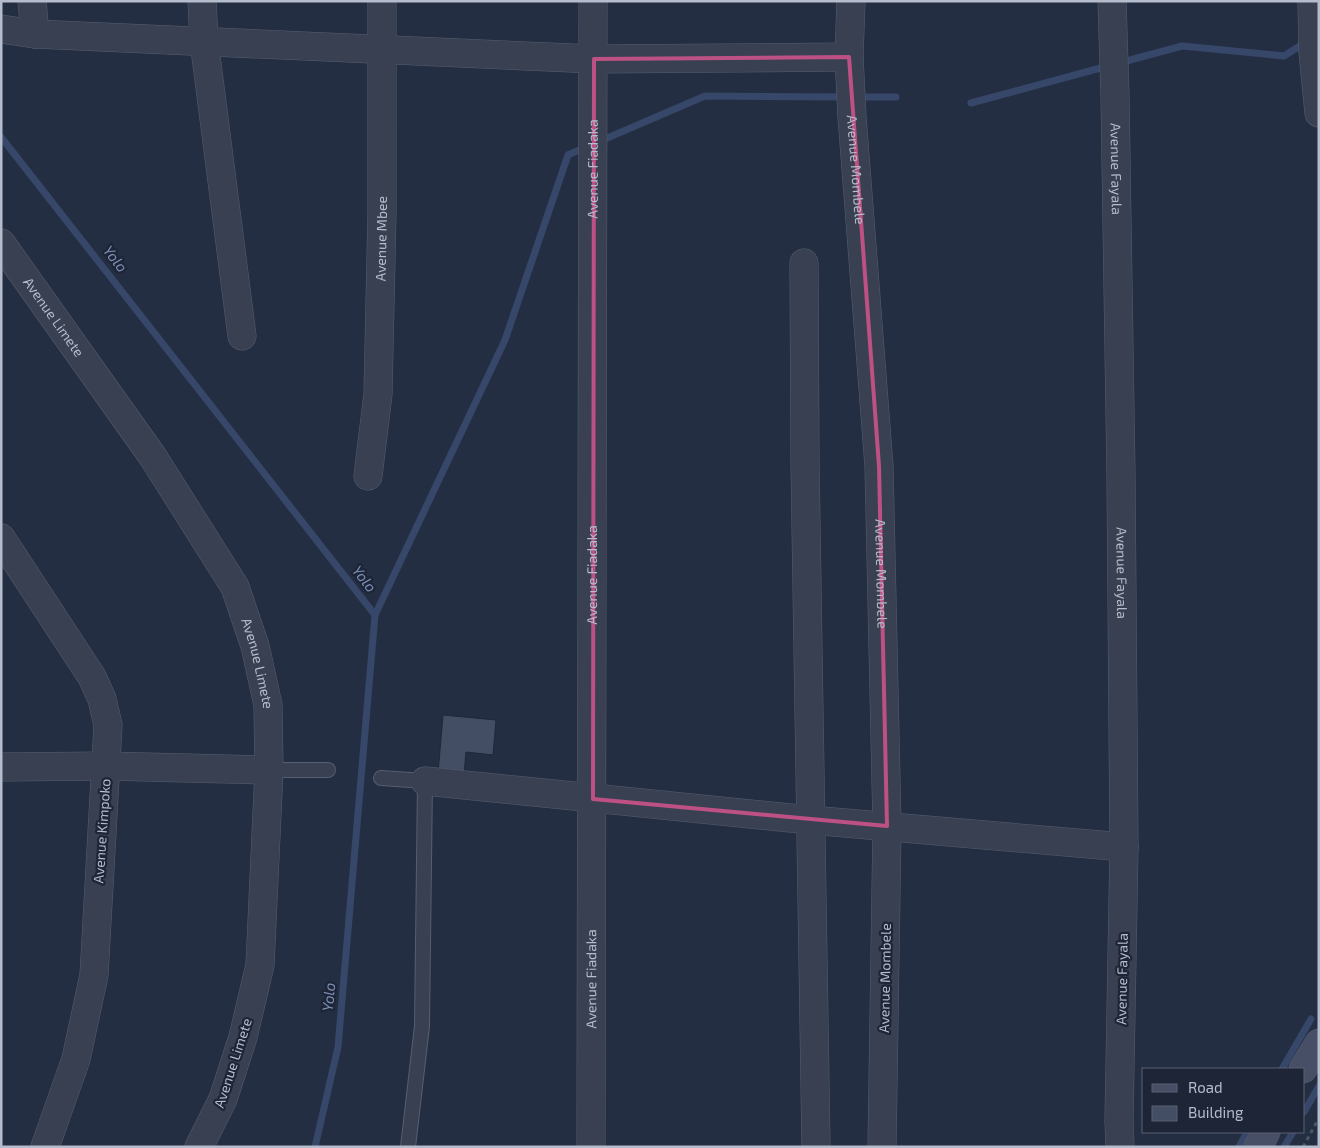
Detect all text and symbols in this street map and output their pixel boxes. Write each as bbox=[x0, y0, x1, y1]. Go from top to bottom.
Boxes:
street label: Avenue Mombele bbox=[844, 114, 869, 225]
street label: Avenue Fiadaka bbox=[584, 119, 601, 219]
street label: Avenue Fayala bbox=[1107, 123, 1126, 215]
street label: Avenue Mbee bbox=[371, 196, 390, 282]
water label: Yolo bbox=[100, 241, 132, 275]
street label: Avenue Limete bbox=[20, 274, 88, 360]
street label: Avenue Mombele bbox=[872, 519, 892, 629]
street label: Avenue Fiadaka bbox=[583, 525, 600, 625]
street label: Avenue Fayala bbox=[1113, 527, 1131, 619]
water label: Yolo bbox=[349, 561, 381, 595]
street label: Avenue Limete bbox=[238, 615, 277, 709]
street label: Avenue Kimpoko bbox=[89, 778, 114, 884]
street label: Avenue Mombele bbox=[875, 923, 894, 1033]
street label: Avenue Fiadaka bbox=[582, 929, 599, 1029]
street label: Avenue Fayala bbox=[1112, 933, 1131, 1025]
water label: Yolo bbox=[318, 982, 338, 1012]
street label: Avenue Limete bbox=[210, 1016, 255, 1110]
legend bbox=[1142, 1068, 1305, 1133]
text: Road bbox=[1188, 1078, 1223, 1096]
text: Building bbox=[1188, 1103, 1244, 1121]

